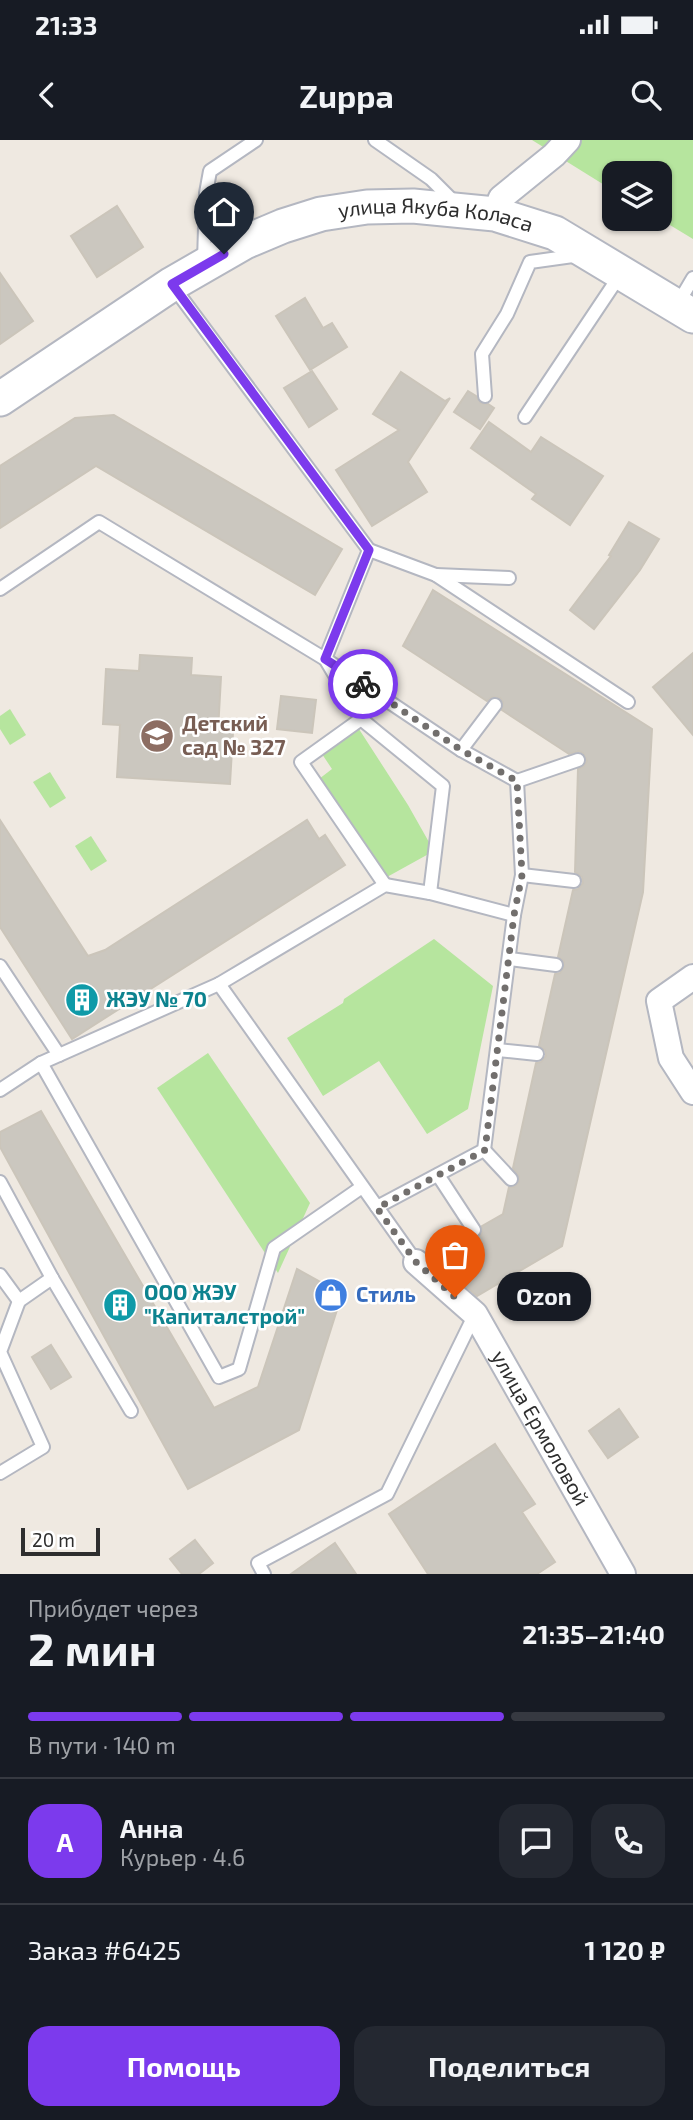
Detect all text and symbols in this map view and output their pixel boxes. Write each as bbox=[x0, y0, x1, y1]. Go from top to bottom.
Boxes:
text: 21:33 bbox=[35, 9, 98, 40]
icon: back bbox=[28, 76, 66, 114]
text: Zuppa bbox=[299, 76, 394, 114]
icon: search bbox=[627, 76, 665, 114]
map controls bbox=[602, 161, 672, 231]
button: layers bbox=[602, 161, 672, 231]
pin bbox=[194, 182, 254, 254]
street label: улица Якуба Коласа bbox=[336, 192, 537, 236]
icon: home bbox=[205, 193, 243, 231]
courier bbox=[328, 649, 398, 719]
icon: bike bbox=[344, 665, 382, 703]
place label: Детский сад № 327 bbox=[182, 710, 286, 759]
school or university icon: Детский сад № 327 bbox=[138, 717, 176, 755]
building icon: ЖЭУ № 70 bbox=[63, 981, 101, 1019]
place label: ЖЭУ № 70 bbox=[106, 986, 207, 1011]
pin bbox=[425, 1225, 485, 1297]
icon: bag bbox=[436, 1236, 474, 1274]
callout: Ozon bbox=[497, 1272, 592, 1322]
shop icon: Стиль bbox=[312, 1276, 350, 1314]
place label: ООО ЖЭУ "Капиталстрой" bbox=[144, 1279, 305, 1328]
place label: Стиль bbox=[356, 1281, 416, 1306]
text: Ozon bbox=[516, 1282, 572, 1310]
building icon: ООО ЖЭУ "Капиталстрой" bbox=[101, 1286, 139, 1324]
street label: улица Ермоловой bbox=[486, 1345, 595, 1509]
scale bar bbox=[21, 1525, 100, 1557]
text: 20 m bbox=[32, 1528, 75, 1551]
text: Прибудет через bbox=[28, 1594, 198, 1622]
text: 21:35–21:40 bbox=[522, 1618, 665, 1649]
text: 2 мин bbox=[28, 1620, 157, 1675]
text: В пути · 140 m bbox=[28, 1731, 176, 1759]
button: chat bbox=[499, 1804, 573, 1878]
button: phone bbox=[591, 1804, 665, 1878]
text: Анна bbox=[120, 1812, 183, 1843]
text: А bbox=[57, 1826, 73, 1857]
text: Курьер · 4.6 bbox=[120, 1843, 245, 1871]
text: Заказ #6425 bbox=[28, 1934, 181, 1965]
text: 1 120 ₽ bbox=[584, 1934, 665, 1965]
button: Помощь bbox=[28, 2026, 340, 2106]
button: Поделиться bbox=[354, 2026, 665, 2106]

